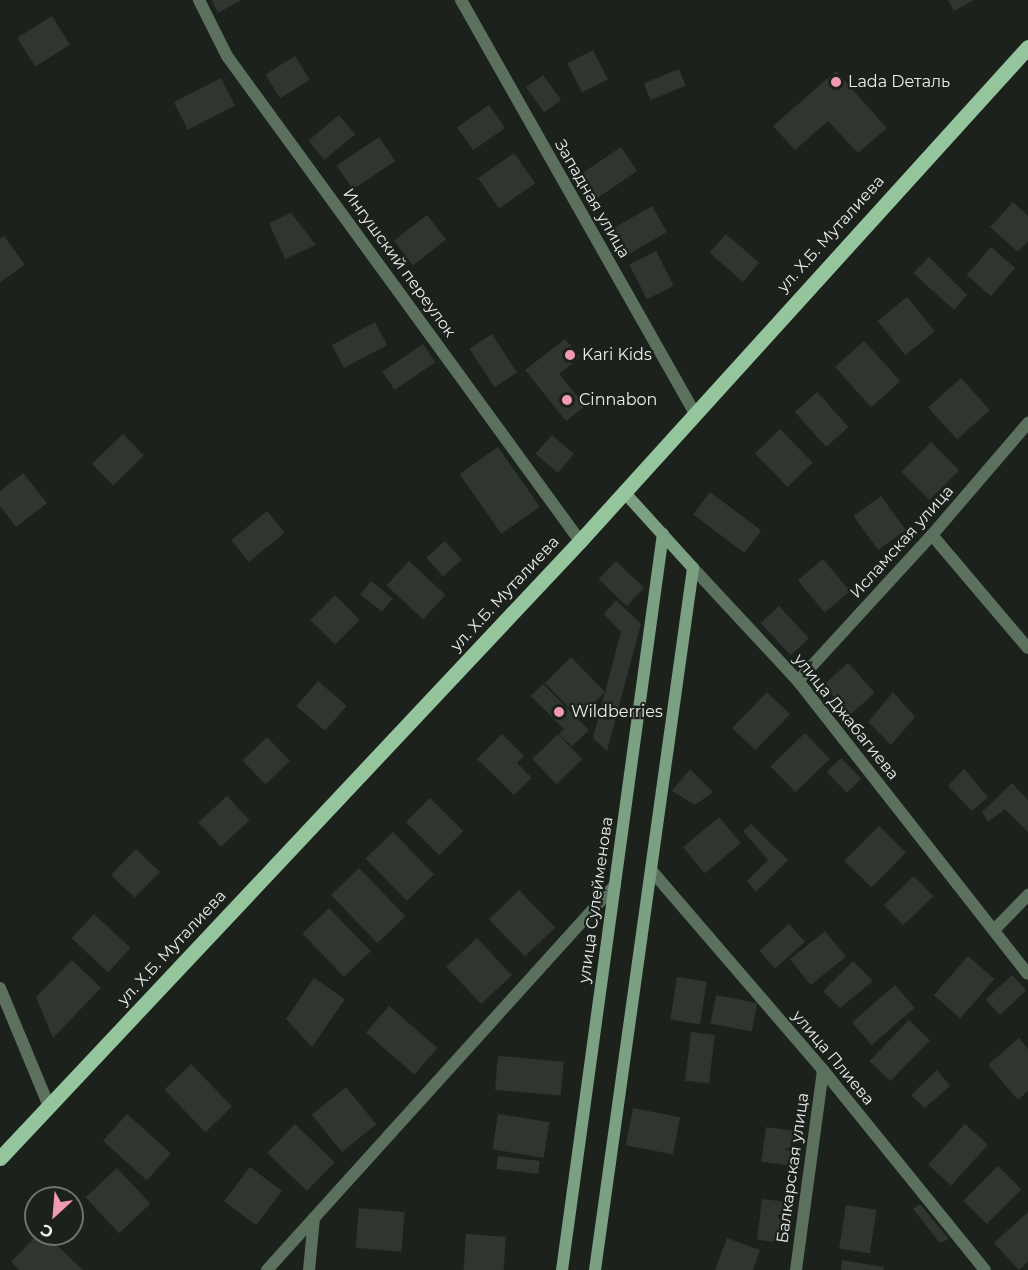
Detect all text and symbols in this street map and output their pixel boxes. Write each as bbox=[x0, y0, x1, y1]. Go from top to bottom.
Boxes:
place label: Lada Dеталь bbox=[848, 72, 950, 92]
marker: Lada Dеталь bbox=[829, 75, 843, 89]
street label: Западная улица bbox=[550, 136, 634, 262]
street label: ул. Х.Б. Муталиева bbox=[773, 172, 889, 296]
street label: Ингушский переулок bbox=[339, 185, 459, 341]
place label: Kari Kids bbox=[582, 345, 652, 365]
marker: Kari Kids bbox=[563, 348, 577, 362]
place label: Cinnabon bbox=[579, 390, 657, 410]
marker: Cinnabon bbox=[560, 393, 574, 407]
street label: Исламская улица bbox=[846, 482, 958, 602]
street label: ул. Х.Б. Муталиева bbox=[447, 532, 563, 656]
street label: улица Джабагиева bbox=[789, 650, 903, 784]
place label: Wildberries bbox=[571, 702, 663, 722]
marker: Wildberries bbox=[552, 705, 566, 719]
street label: улица Сулейменова bbox=[575, 816, 617, 984]
street label: ул. Х.Б. Муталиева bbox=[114, 886, 230, 1010]
street label: улица Плиева bbox=[788, 1007, 878, 1109]
street label: Балкарская улица bbox=[773, 1091, 813, 1245]
north arrow bbox=[24, 1186, 84, 1246]
text: С bbox=[37, 1220, 56, 1242]

